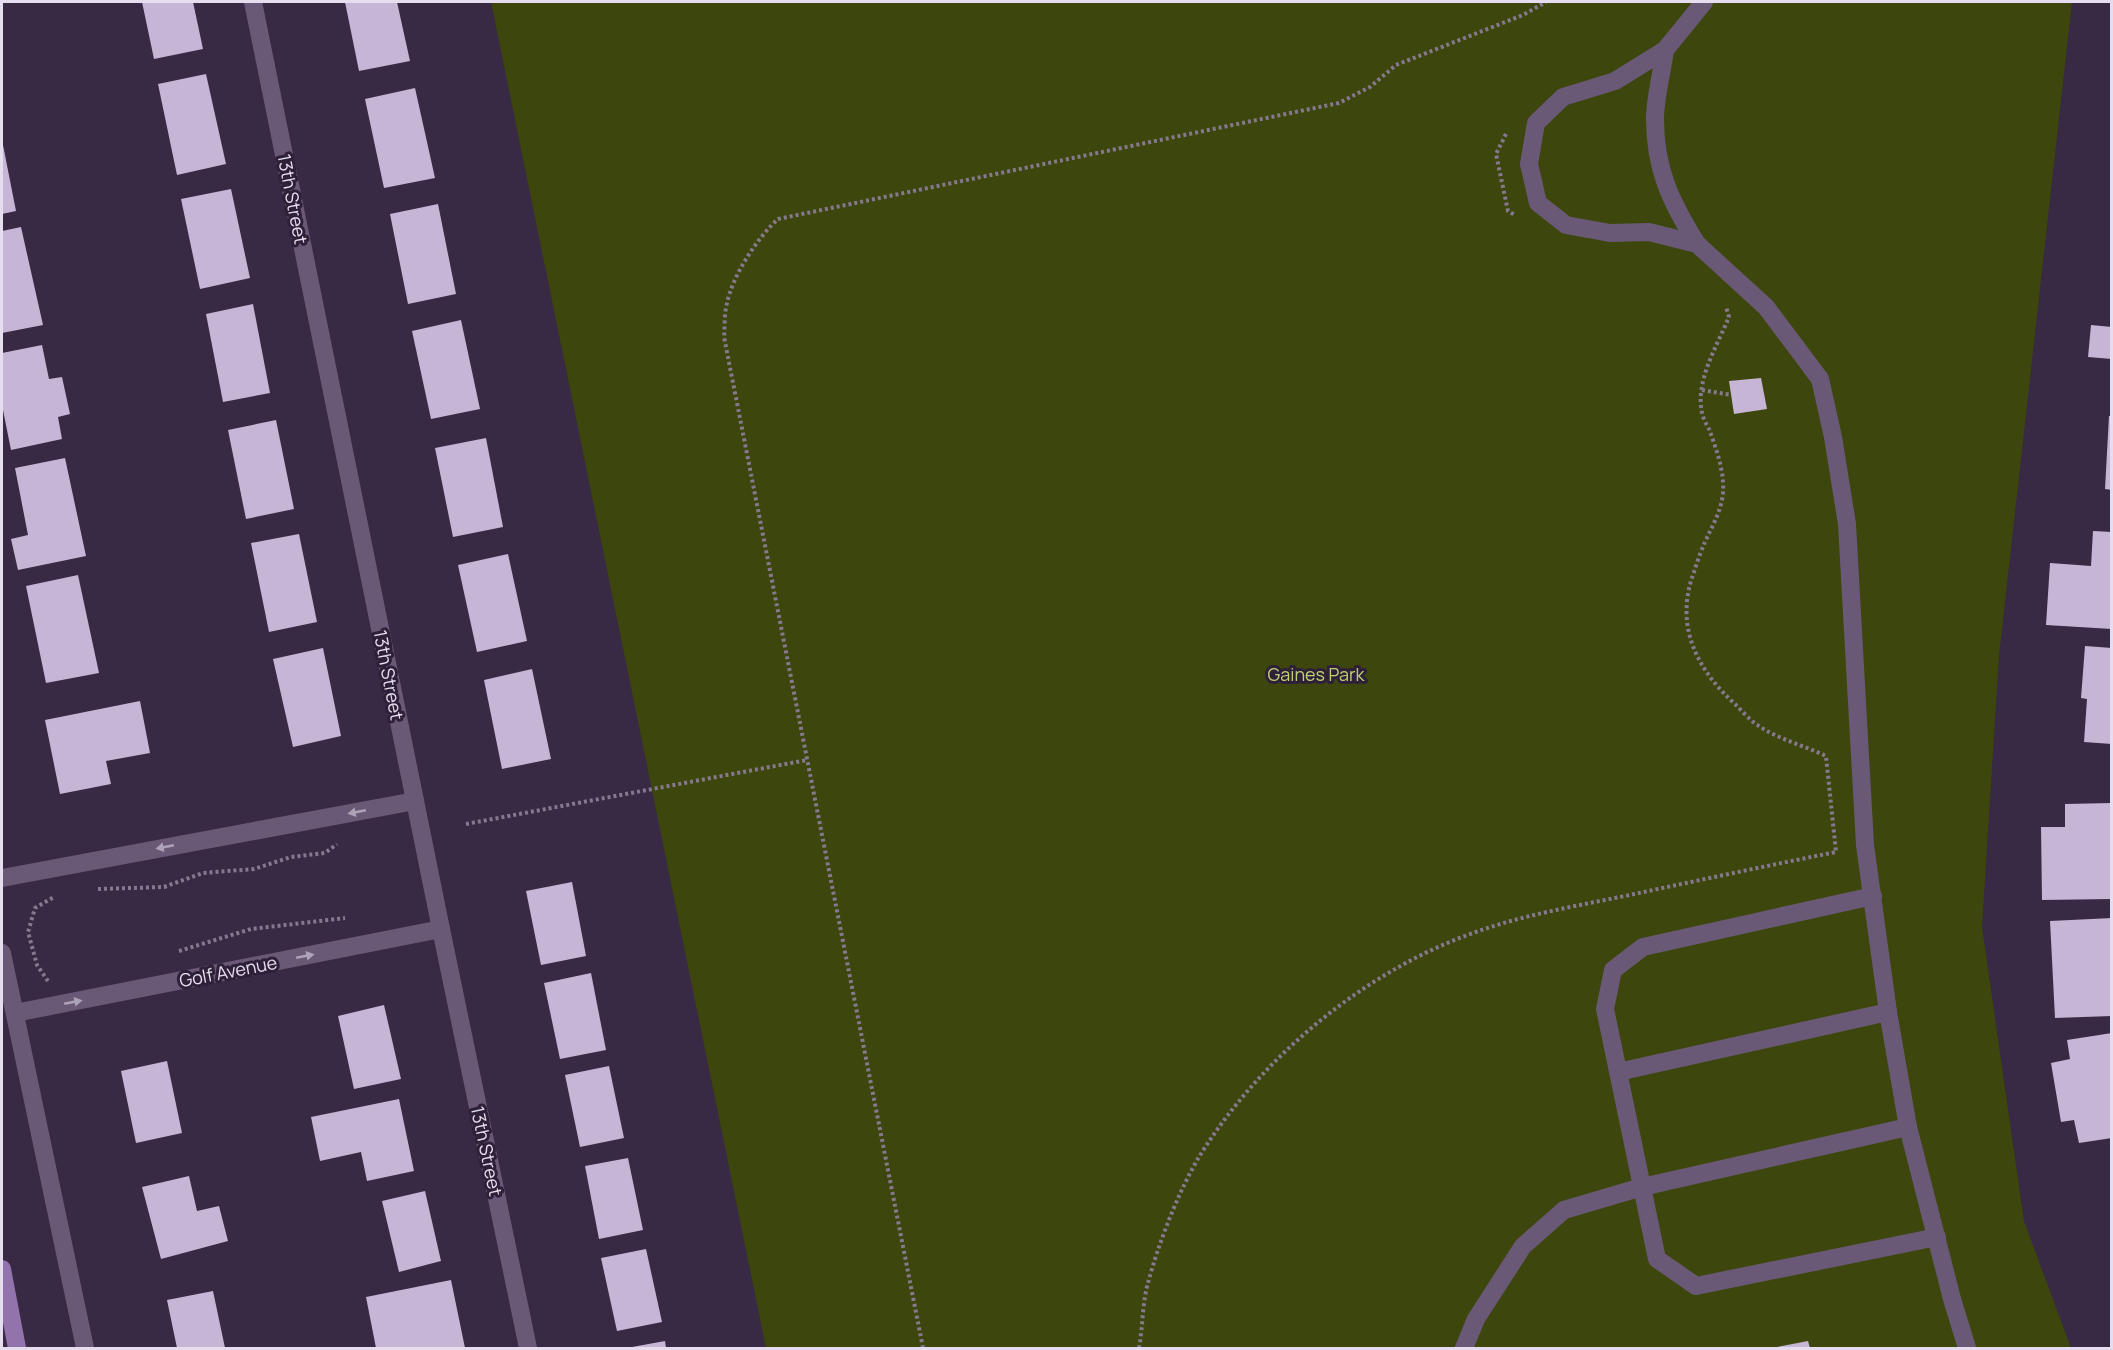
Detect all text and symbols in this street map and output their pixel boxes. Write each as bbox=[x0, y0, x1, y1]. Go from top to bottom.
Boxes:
street label: 13th Street bbox=[273, 152, 313, 246]
street label: 13th Street bbox=[369, 628, 409, 722]
park label: Gaines Park bbox=[1268, 662, 1366, 686]
one-way arrow bbox=[347, 808, 366, 817]
one-way arrow bbox=[156, 843, 175, 852]
street label: Golf Avenue bbox=[177, 950, 279, 992]
one-way arrow bbox=[296, 951, 315, 960]
one-way arrow bbox=[63, 997, 82, 1006]
street label: 13th Street bbox=[466, 1104, 508, 1198]

